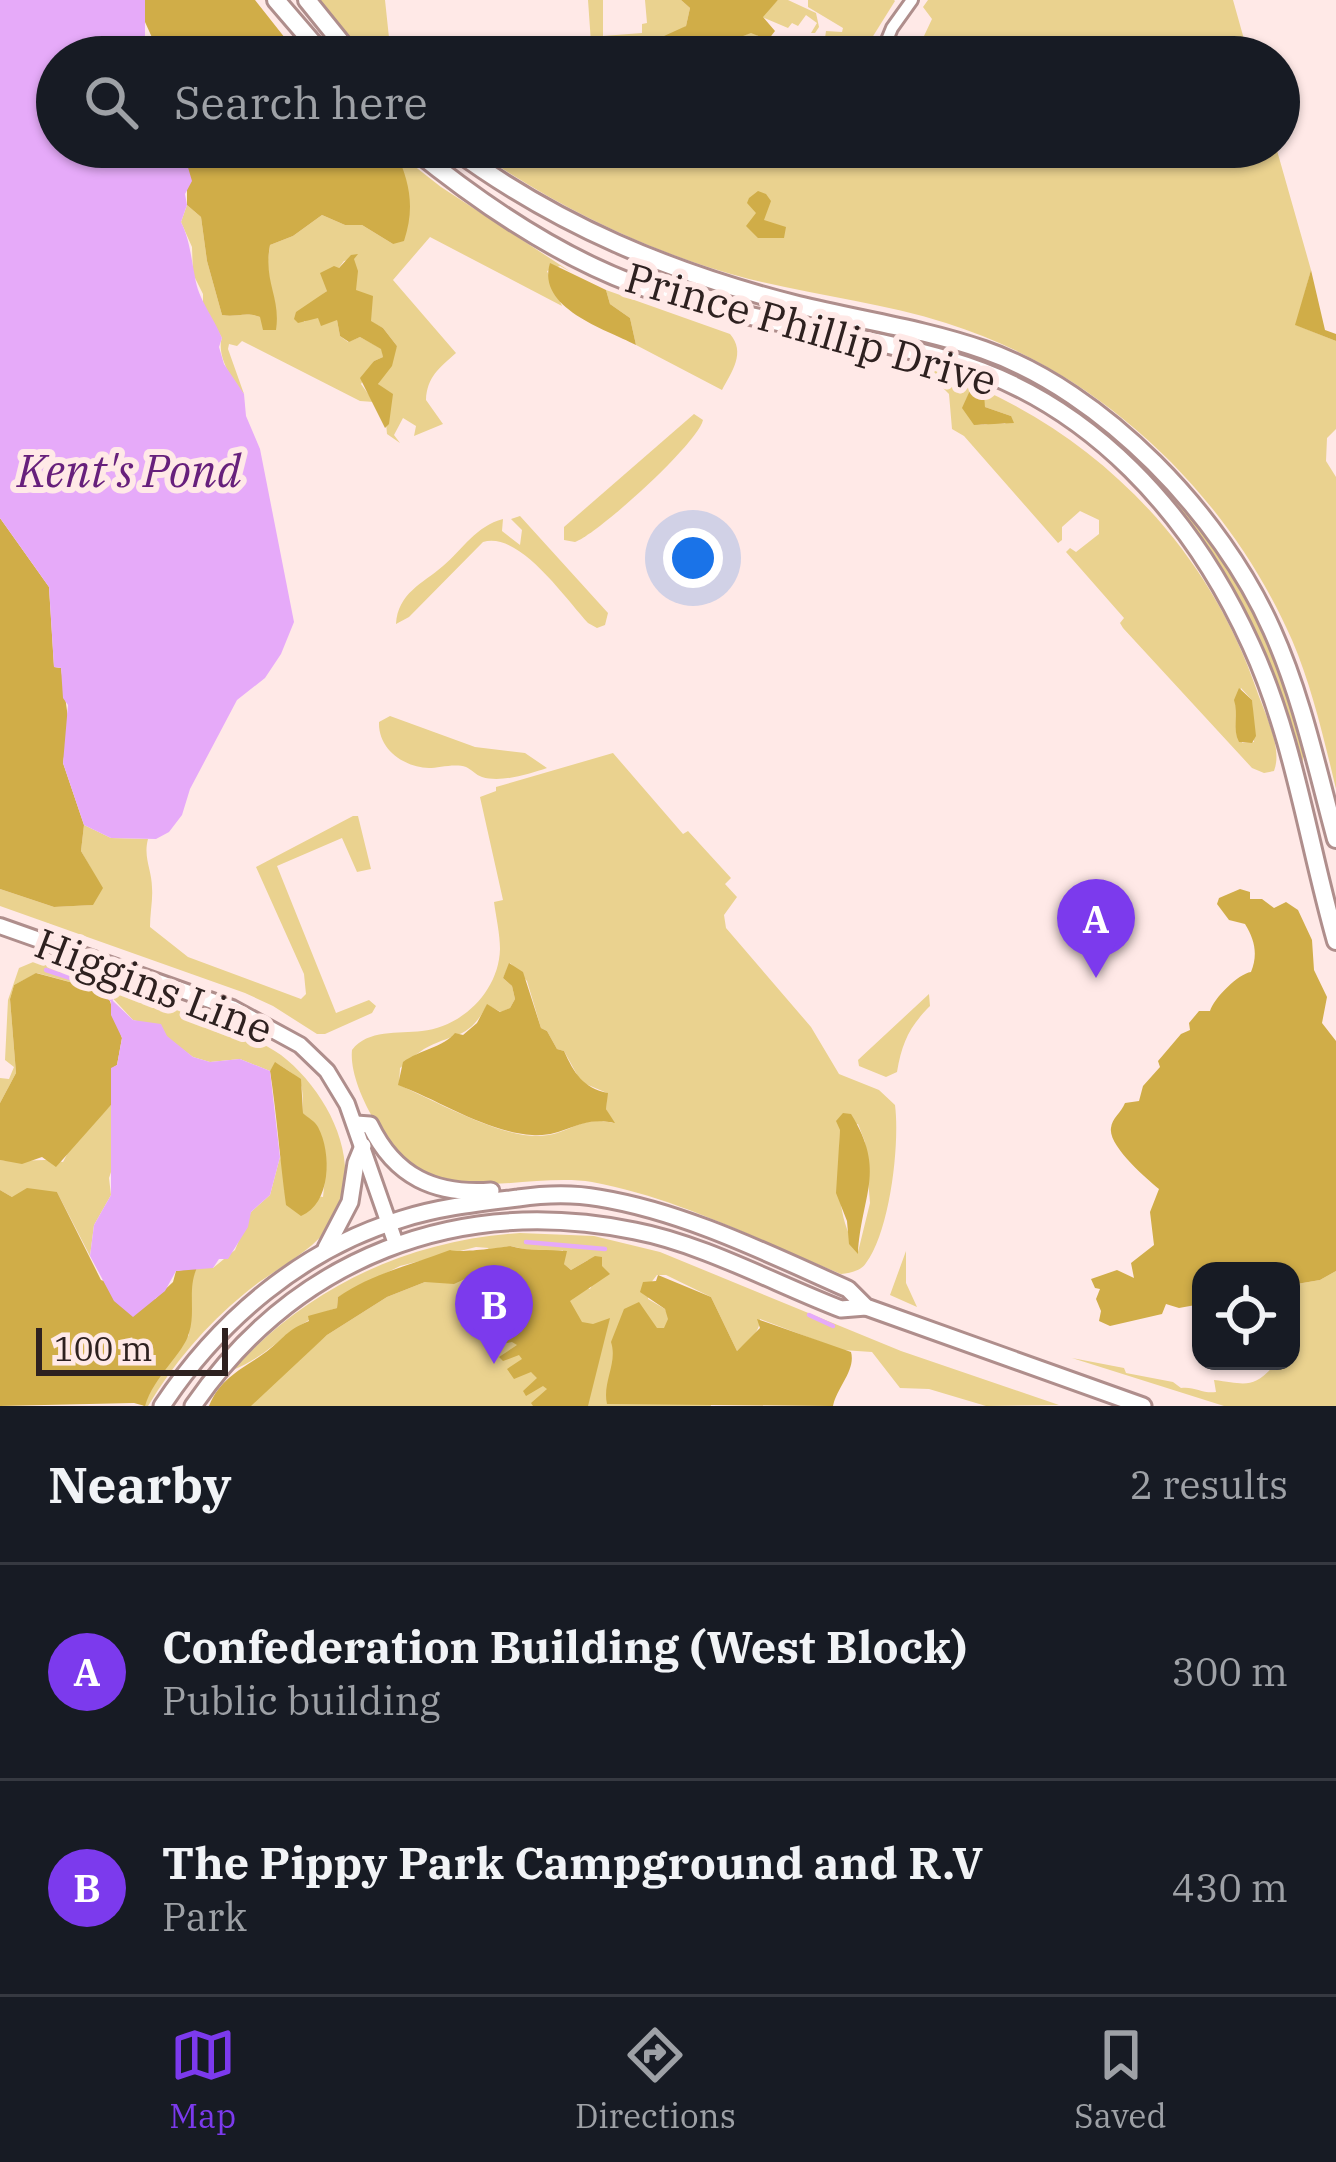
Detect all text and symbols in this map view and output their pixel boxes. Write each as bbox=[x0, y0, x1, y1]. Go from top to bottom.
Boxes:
search box bbox=[36, 36, 1300, 168]
icon: search bbox=[78, 69, 144, 135]
text: Search here bbox=[174, 73, 428, 131]
street label: Prince Phillip Drive bbox=[619, 249, 1003, 408]
water label: Kent's Pond bbox=[16, 441, 242, 499]
your location bbox=[663, 528, 723, 588]
pin: A bbox=[1057, 879, 1135, 978]
street label: Higgins Line bbox=[28, 915, 281, 1056]
map controls bbox=[1192, 1262, 1300, 1370]
button: locate bbox=[1192, 1262, 1300, 1370]
pin: B bbox=[455, 1265, 533, 1364]
scale bar bbox=[36, 1322, 228, 1375]
text: 100 m bbox=[54, 1327, 153, 1370]
text: Nearby bbox=[48, 1451, 232, 1517]
text: 2 results bbox=[1130, 1459, 1288, 1510]
text: Confederation Building (West Block) bbox=[162, 1617, 967, 1675]
text: A bbox=[73, 1646, 101, 1697]
text: 300 m bbox=[1172, 1646, 1288, 1697]
text: Public building bbox=[162, 1675, 441, 1726]
text: The Pippy Park Campground and R.V bbox=[162, 1833, 983, 1891]
text: B bbox=[73, 1862, 101, 1913]
text: 430 m bbox=[1172, 1862, 1288, 1913]
text: Park bbox=[162, 1891, 247, 1942]
tab: Map bbox=[169, 2022, 236, 2137]
tab: Directions bbox=[575, 2022, 736, 2137]
tab: Saved bbox=[1074, 2022, 1167, 2137]

